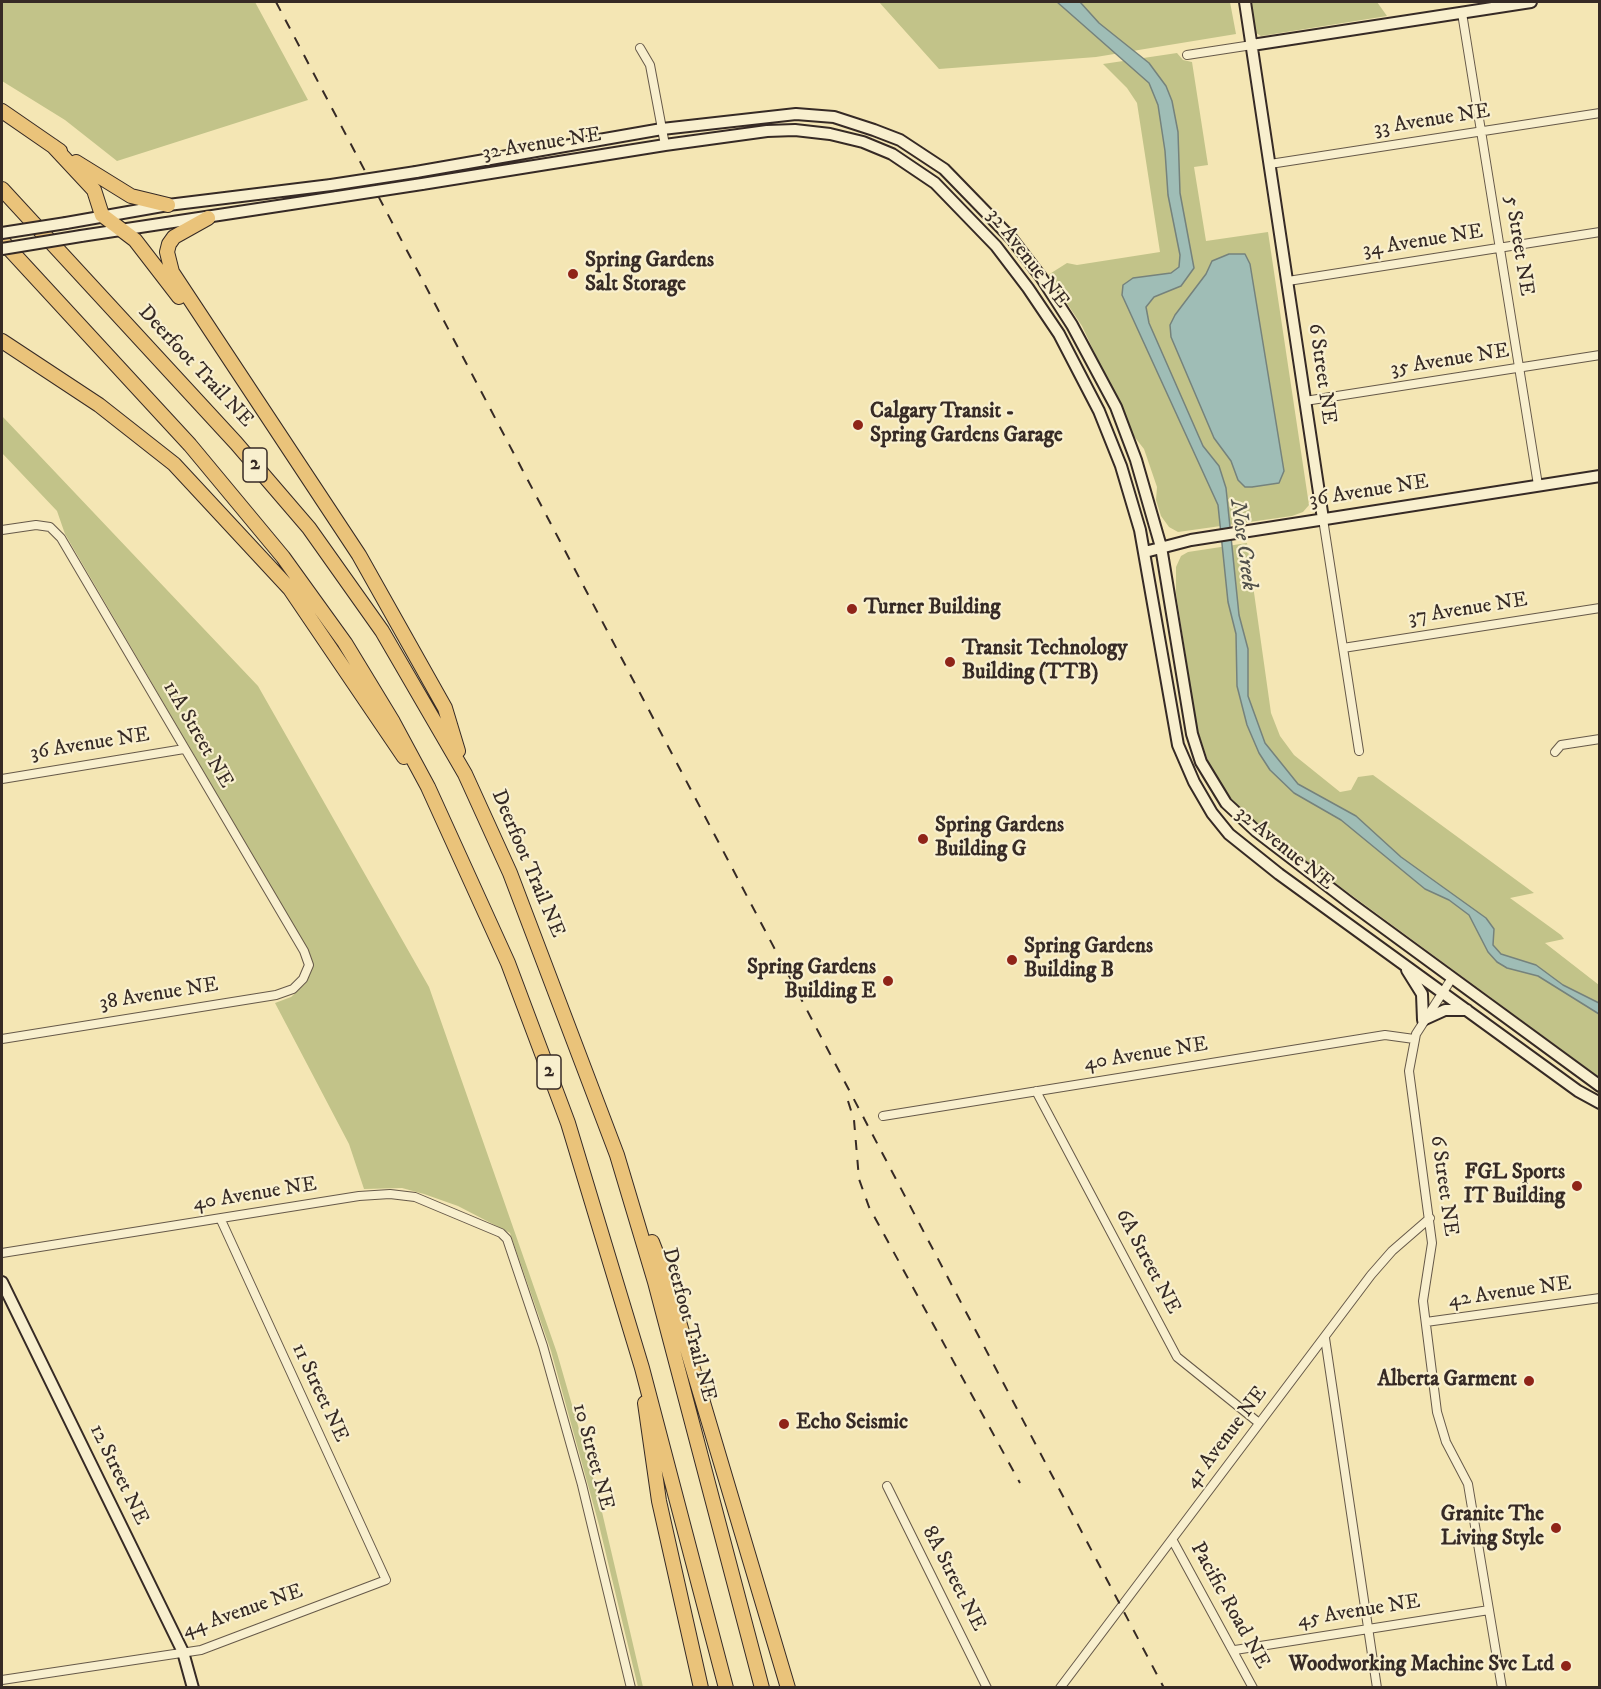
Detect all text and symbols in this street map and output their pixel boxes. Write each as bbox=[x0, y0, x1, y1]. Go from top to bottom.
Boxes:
street label: 33 Avenue NE bbox=[1372, 99, 1492, 143]
street label: 32 Avenue NE bbox=[481, 123, 603, 167]
street label: 5 Street NE bbox=[1498, 194, 1538, 298]
street label: 32 Avenue NE bbox=[980, 204, 1074, 314]
street label: 34 Avenue NE bbox=[1361, 220, 1485, 264]
place label: Spring Gardens Salt Storage bbox=[585, 249, 714, 299]
marker: Spring Gardens Salt Storage bbox=[566, 267, 580, 281]
street label: Deerfoot Trail NE bbox=[132, 301, 258, 433]
street label: 6 Street NE bbox=[1301, 322, 1341, 426]
street label: 35 Avenue NE bbox=[1389, 339, 1511, 383]
place label: Calgary Transit - Spring Gardens Garage bbox=[870, 400, 1063, 450]
marker: Calgary Transit - Spring Gardens Garage bbox=[851, 418, 865, 432]
road number: 2 bbox=[243, 448, 267, 482]
street label: 36 Avenue NE bbox=[1308, 470, 1430, 514]
water label: Nose Creek bbox=[1223, 498, 1261, 592]
street label: 37 Avenue NE bbox=[1406, 588, 1530, 632]
place label: Turner Building bbox=[864, 596, 1000, 622]
marker: Turner Building bbox=[845, 602, 859, 616]
place label: Transit Technology Building (TTB) bbox=[962, 637, 1127, 687]
marker: Transit Technology Building (TTB) bbox=[943, 655, 957, 669]
street label: 11A Street NE bbox=[156, 677, 238, 793]
street label: 36 Avenue NE bbox=[29, 723, 151, 767]
street label: Deerfoot Trail NE bbox=[485, 786, 569, 942]
street label: 32 Avenue NE bbox=[1230, 802, 1338, 896]
place label: Spring Gardens Building G bbox=[935, 814, 1064, 864]
marker: Spring Gardens Building G bbox=[916, 832, 930, 846]
place label: Spring Gardens Building B bbox=[1024, 935, 1153, 985]
marker: Spring Gardens Building B bbox=[1005, 953, 1019, 967]
place label: Spring Gardens Building E bbox=[747, 956, 876, 1006]
street label: 38 Avenue NE bbox=[98, 973, 220, 1017]
marker: Spring Gardens Building E bbox=[881, 974, 895, 988]
street label: 40 Avenue NE bbox=[1082, 1033, 1210, 1077]
road number: 2 bbox=[537, 1055, 561, 1089]
street label: 6 Street NE bbox=[1423, 1134, 1463, 1238]
place label: FGL Sports IT Building bbox=[1464, 1161, 1565, 1211]
street label: 40 Avenue NE bbox=[191, 1173, 319, 1217]
marker: FGL Sports IT Building bbox=[1570, 1179, 1584, 1193]
street label: 6A Street NE bbox=[1109, 1205, 1185, 1319]
street label: Deerfoot Trail NE bbox=[655, 1245, 721, 1405]
street label: 42 Avenue NE bbox=[1447, 1272, 1573, 1314]
street label: 11 Street NE bbox=[285, 1340, 353, 1446]
place label: Alberta Garment bbox=[1377, 1368, 1517, 1394]
marker: Alberta Garment bbox=[1522, 1374, 1536, 1388]
street label: 41 Avenue NE bbox=[1180, 1382, 1274, 1494]
street label: 10 Street NE bbox=[566, 1401, 618, 1513]
place label: Echo Seismic bbox=[796, 1411, 908, 1437]
marker: Echo Seismic bbox=[777, 1417, 791, 1431]
street label: 12 Street NE bbox=[83, 1421, 153, 1529]
place label: Granite The Living Style bbox=[1441, 1503, 1544, 1553]
marker: Granite The Living Style bbox=[1549, 1521, 1563, 1535]
street label: 8A Street NE bbox=[916, 1522, 990, 1636]
street label: Pacific Road NE bbox=[1184, 1538, 1274, 1674]
street label: 44 Avenue NE bbox=[179, 1580, 307, 1644]
street label: 45 Avenue NE bbox=[1296, 1590, 1422, 1634]
place label: Woodworking Machine Svc Ltd bbox=[1289, 1653, 1554, 1679]
marker: Woodworking Machine Svc Ltd bbox=[1559, 1659, 1573, 1673]

